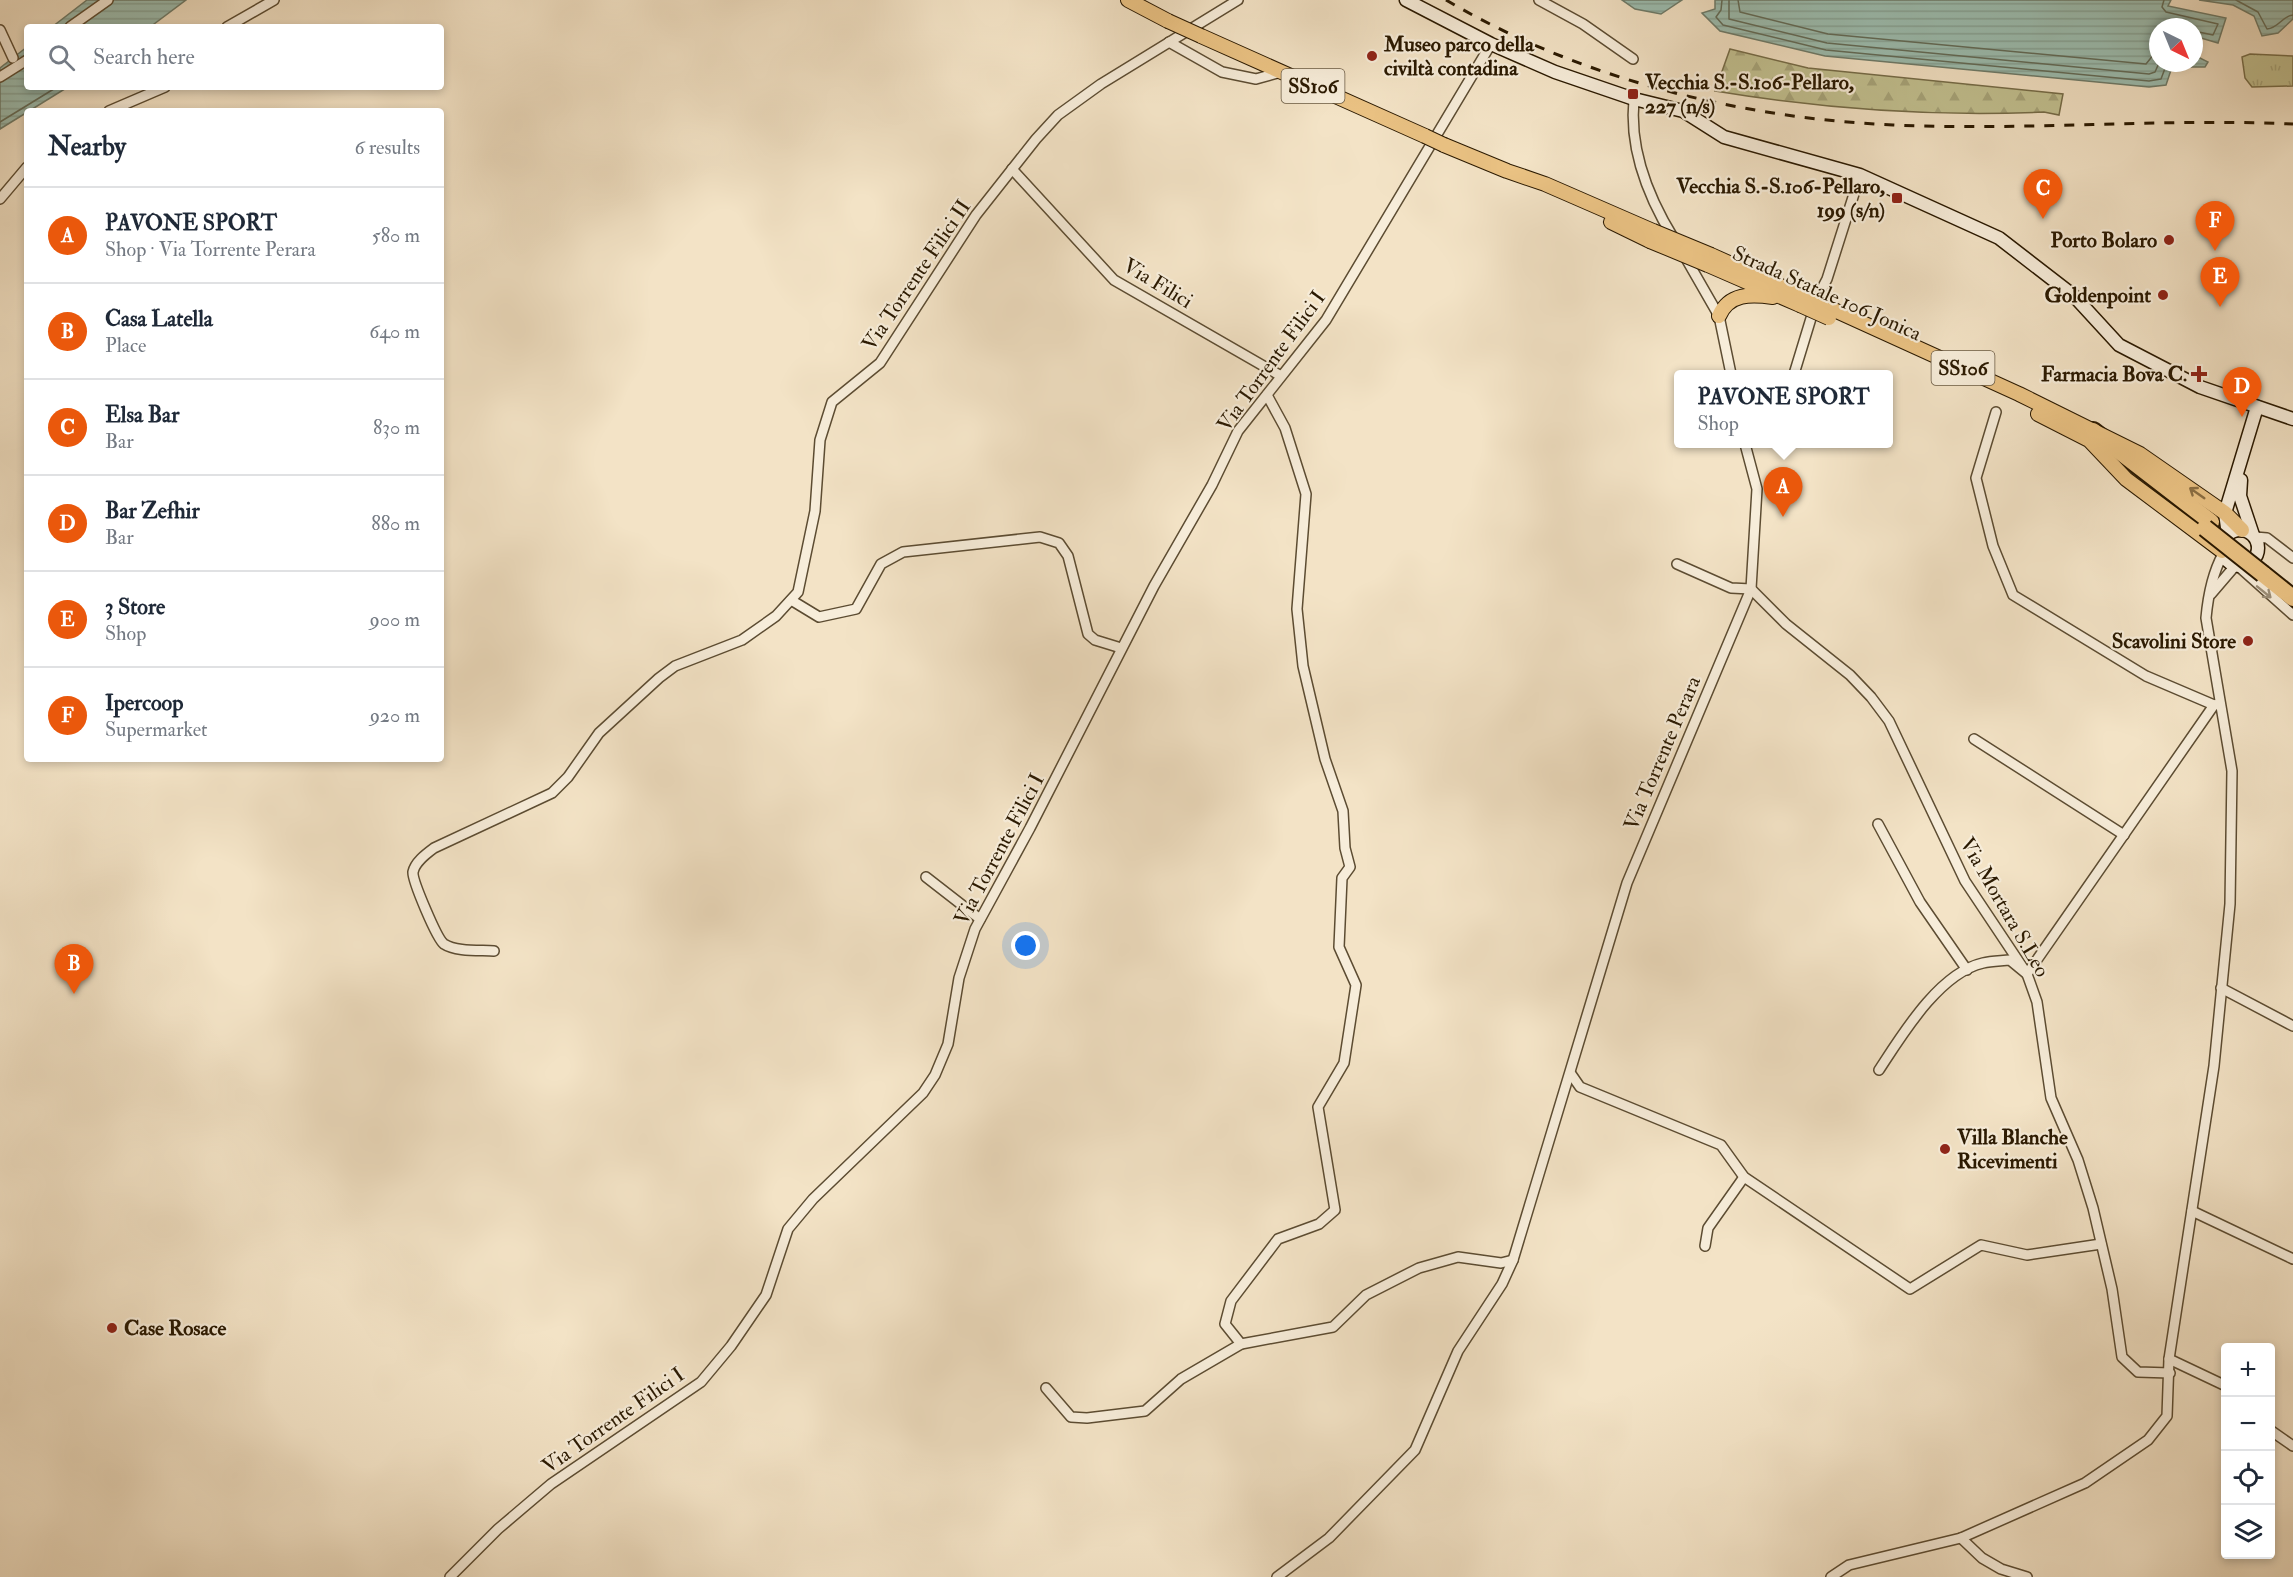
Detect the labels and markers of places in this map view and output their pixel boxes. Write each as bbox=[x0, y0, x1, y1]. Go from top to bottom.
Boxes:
place label: Museo parco della civiltà contadina bbox=[1383, 31, 1535, 82]
marker: Museo parco della civiltà contadina bbox=[1365, 49, 1379, 63]
place label: Vecchia S.-S.106-Pellaro, 227 (n/s) bbox=[1644, 69, 1854, 120]
marker: Vecchia S.-S.106-Pellaro, 227 (n/s) bbox=[1626, 87, 1640, 101]
pin: C bbox=[2024, 170, 2062, 219]
place label: Vecchia S.-S.106-Pellaro, 199 (s/n) bbox=[1675, 173, 1885, 224]
marker: Vecchia S.-S.106-Pellaro, 199 (s/n) bbox=[1890, 191, 1904, 205]
pin: F bbox=[2196, 202, 2234, 251]
place label: Porto Bolaro bbox=[2050, 227, 2157, 254]
marker: Porto Bolaro bbox=[2162, 233, 2176, 247]
pin: E bbox=[2200, 258, 2240, 307]
place label: Goldenpoint bbox=[2044, 282, 2151, 309]
marker: Goldenpoint bbox=[2156, 288, 2170, 302]
place label: Farmacia Bova C. bbox=[2041, 361, 2187, 388]
marker: Farmacia Bova C. bbox=[2192, 367, 2206, 381]
pin: D bbox=[2222, 368, 2262, 417]
pin: A bbox=[1764, 468, 1802, 517]
place label: Scavolini Store bbox=[2112, 628, 2236, 655]
marker: Scavolini Store bbox=[2241, 634, 2255, 648]
pin: B bbox=[54, 944, 94, 994]
place label: Villa Blanche Ricevimenti bbox=[1956, 1124, 2068, 1175]
marker: Villa Blanche Ricevimenti bbox=[1938, 1142, 1952, 1156]
place label: Case Rosace bbox=[124, 1315, 227, 1342]
marker: Case Rosace bbox=[105, 1321, 119, 1335]

